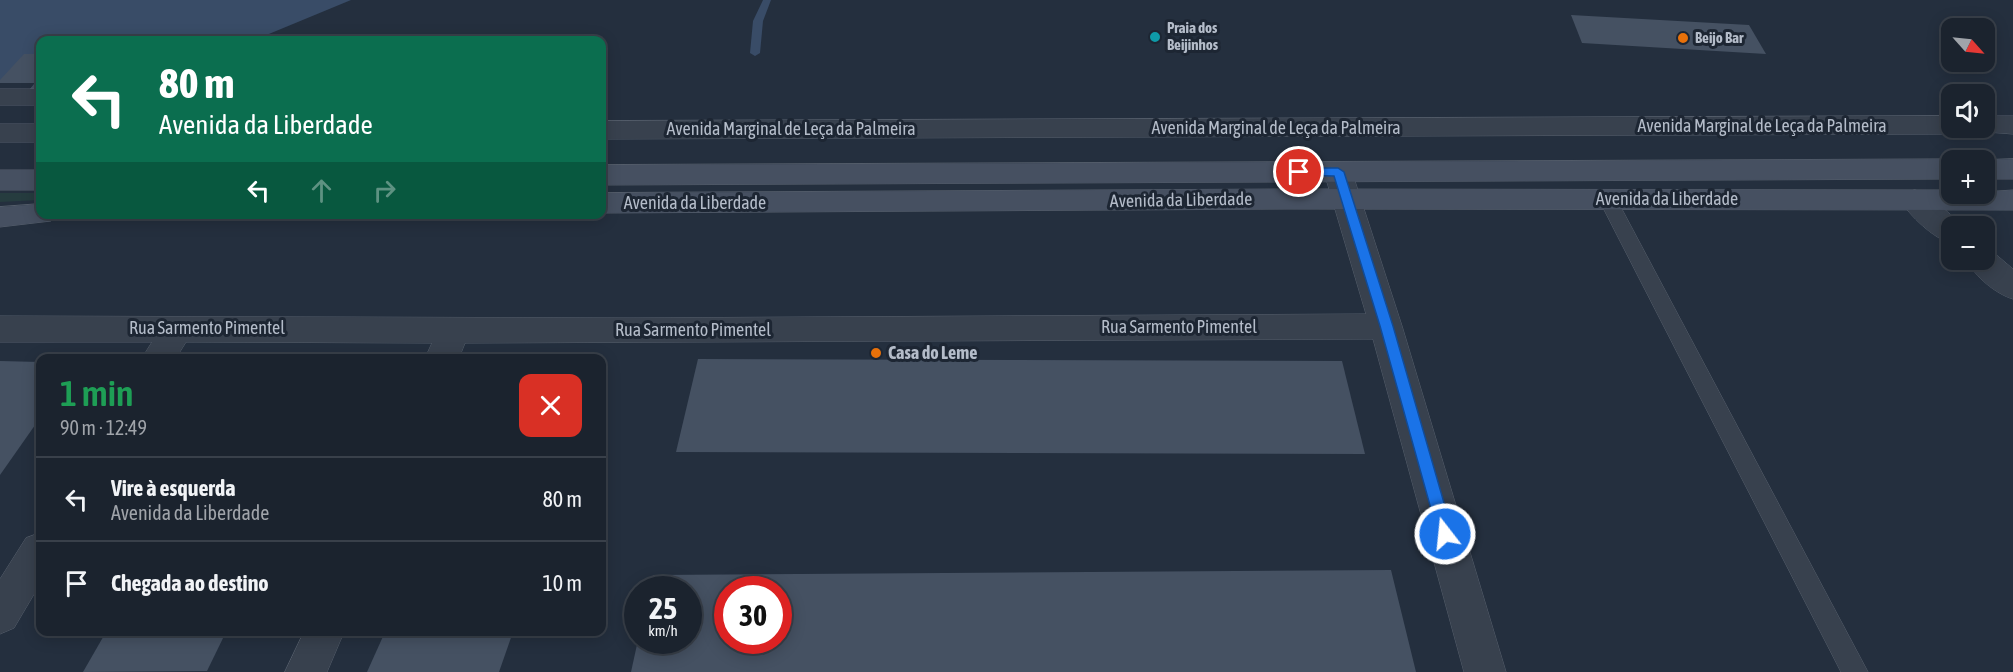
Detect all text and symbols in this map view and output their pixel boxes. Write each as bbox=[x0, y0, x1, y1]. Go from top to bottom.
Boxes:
north arrow bbox=[1941, 18, 1995, 72]
map controls bbox=[1941, 18, 1995, 270]
place label: Praia dos Beijinhos bbox=[1167, 19, 1219, 53]
place label: Beijo Bar bbox=[1695, 29, 1744, 46]
marker: Praia dos Beijinhos bbox=[1148, 30, 1162, 44]
marker: Beijo Bar bbox=[1676, 31, 1690, 45]
text: 80 m bbox=[159, 59, 234, 107]
icon: left bbox=[60, 60, 138, 138]
button: sound bbox=[1941, 84, 1995, 138]
text: Avenida da Liberdade bbox=[159, 109, 373, 140]
street label: Avenida Marginal de Leça da Palmeira bbox=[1637, 115, 1887, 136]
street label: Avenida Marginal de Leça da Palmeira bbox=[1151, 117, 1401, 138]
street label: Avenida Marginal de Leça da Palmeira bbox=[666, 118, 916, 139]
pin bbox=[1273, 146, 1324, 197]
button: + bbox=[1941, 150, 1995, 204]
icon: arrive bbox=[1282, 155, 1315, 188]
icon: left bbox=[242, 174, 275, 207]
icon: ahead bbox=[305, 174, 338, 207]
icon: right bbox=[368, 174, 401, 207]
street label: Avenida da Liberdade bbox=[1110, 188, 1252, 211]
street label: Avenida da Liberdade bbox=[1596, 188, 1738, 209]
street label: Avenida da Liberdade bbox=[624, 192, 766, 213]
button: − bbox=[1941, 216, 1995, 270]
street label: Rua Sarmento Pimentel bbox=[1101, 316, 1257, 337]
street label: Rua Sarmento Pimentel bbox=[129, 317, 285, 338]
street label: Rua Sarmento Pimentel bbox=[615, 319, 771, 340]
place label: Casa do Leme bbox=[888, 342, 977, 363]
marker: Casa do Leme bbox=[869, 346, 883, 360]
text: 1 min bbox=[60, 372, 134, 414]
button: close bbox=[519, 374, 582, 437]
text: 90 m · 12:49 bbox=[60, 416, 147, 439]
text: Vire à esquerda bbox=[111, 475, 236, 501]
icon: left bbox=[60, 483, 93, 516]
text: 80 m bbox=[542, 486, 582, 512]
text: Avenida da Liberdade bbox=[111, 501, 269, 524]
position arrow bbox=[1413, 502, 1477, 566]
icon: arrive bbox=[60, 567, 93, 600]
text: Chegada ao destino bbox=[111, 570, 269, 596]
text: 10 m bbox=[542, 570, 582, 596]
speed limit sign: 30 bbox=[714, 576, 792, 654]
text: 25 bbox=[649, 591, 677, 625]
text: km/h bbox=[648, 622, 678, 639]

